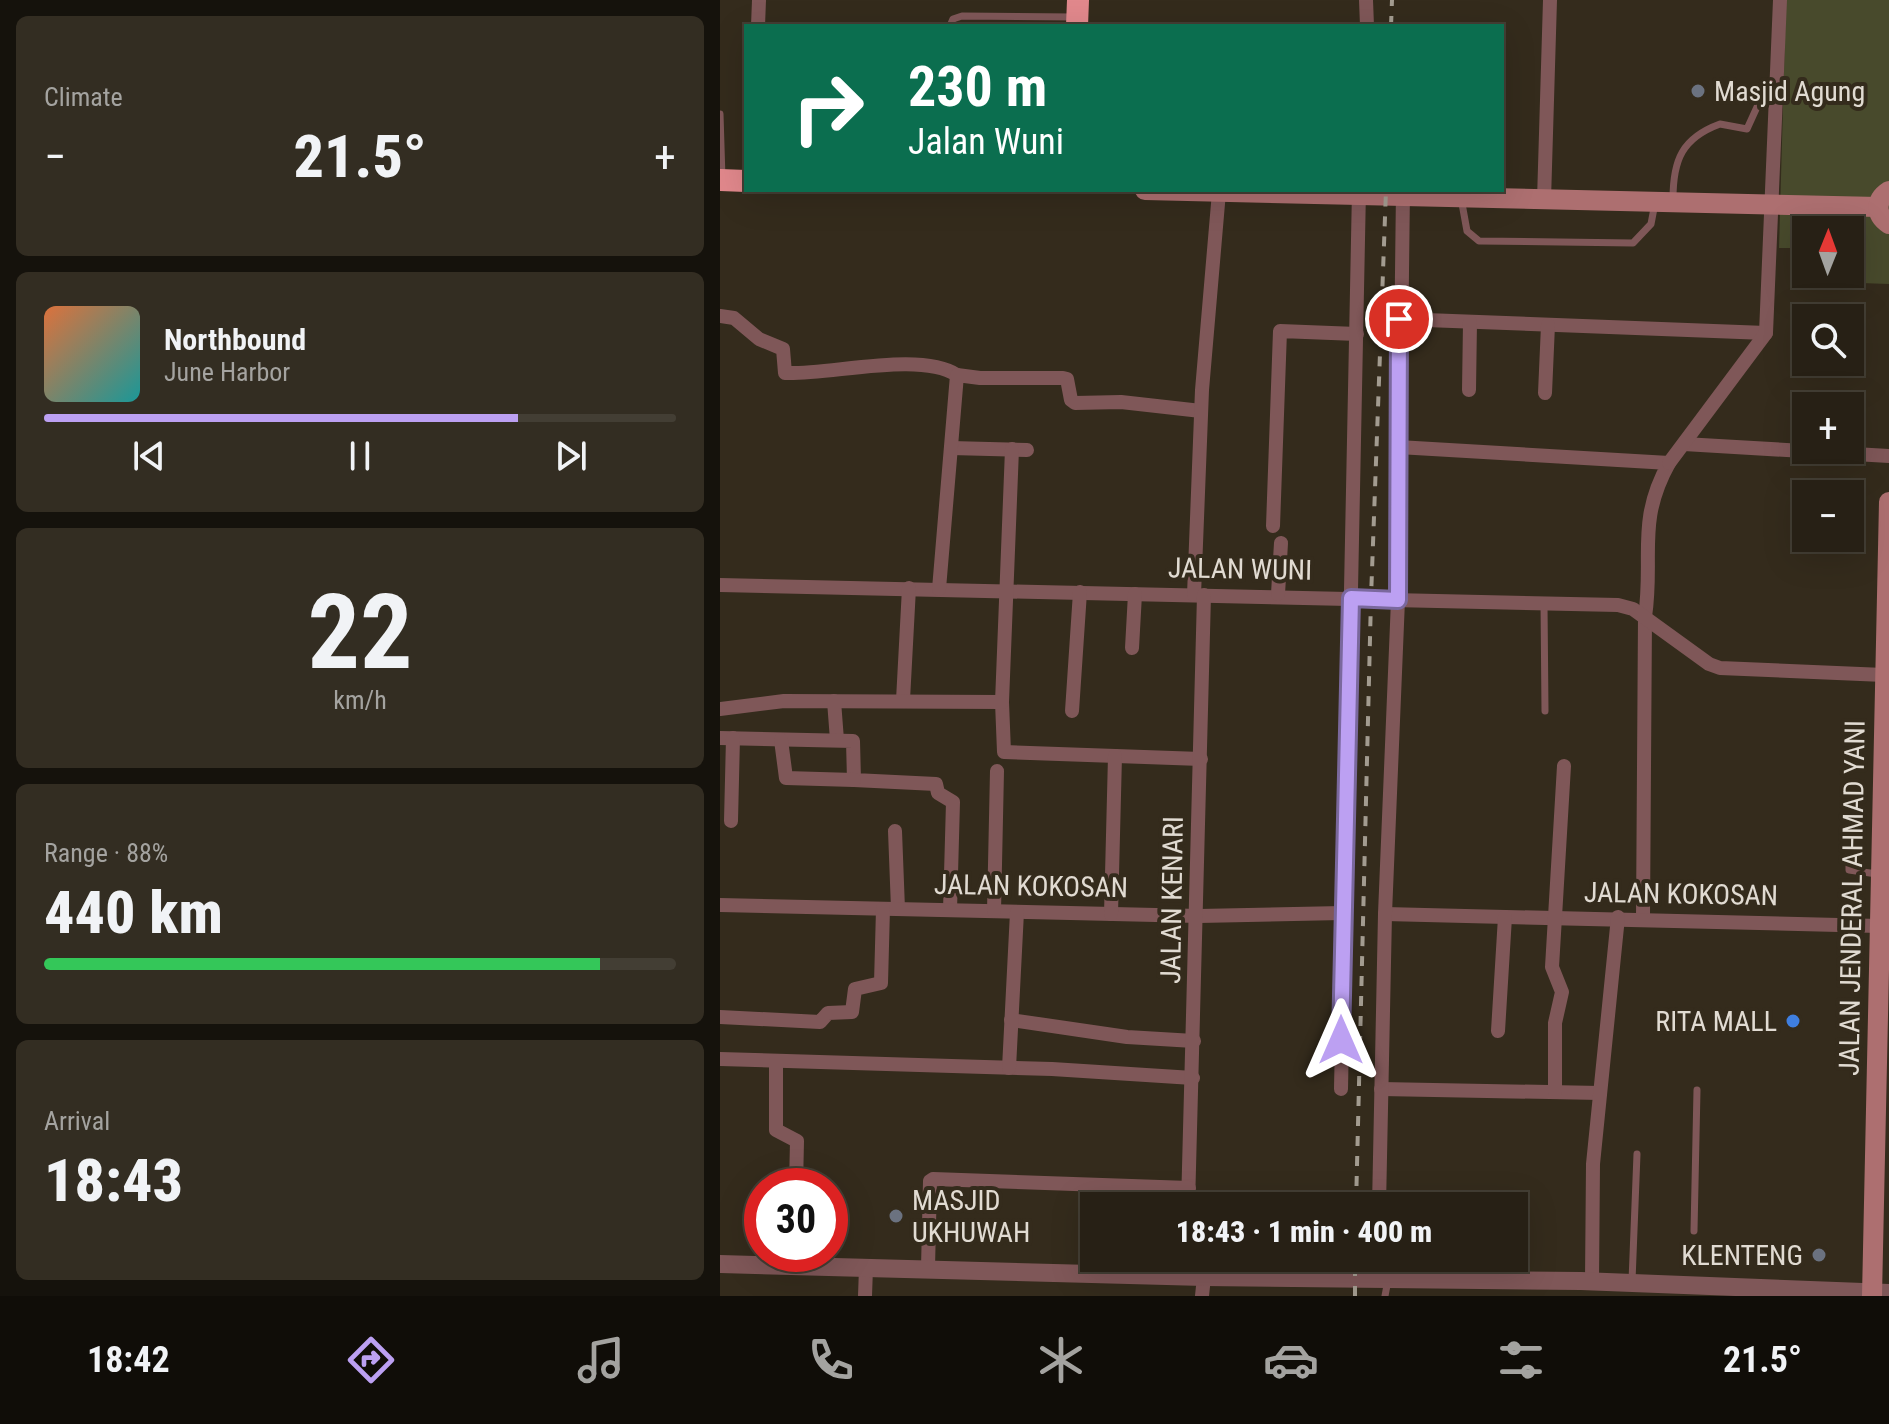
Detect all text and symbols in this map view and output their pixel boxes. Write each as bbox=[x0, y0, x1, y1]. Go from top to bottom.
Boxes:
text: 230 m bbox=[908, 54, 1047, 120]
icon: right bbox=[776, 56, 880, 160]
place label: Masjid Agung bbox=[1714, 75, 1865, 108]
text: Climate bbox=[44, 82, 123, 112]
marker: Masjid Agung bbox=[1689, 82, 1707, 100]
text: 21.5° bbox=[294, 121, 427, 192]
text: Jalan Wuni bbox=[908, 121, 1064, 163]
text: − bbox=[44, 131, 66, 183]
text: + bbox=[654, 131, 676, 183]
north arrow bbox=[1792, 216, 1864, 288]
map controls bbox=[1792, 216, 1864, 552]
pin bbox=[1365, 285, 1433, 353]
icon: arrive bbox=[1377, 297, 1421, 341]
button: search bbox=[1792, 304, 1864, 376]
text: Northbound bbox=[164, 322, 306, 357]
text: June Harbor bbox=[164, 357, 290, 387]
button: + bbox=[1792, 392, 1864, 464]
icon: previous bbox=[127, 434, 171, 478]
icon: pause bbox=[338, 434, 382, 478]
icon: next bbox=[549, 434, 593, 478]
button: − bbox=[1792, 480, 1864, 552]
street label: JALAN WUNI bbox=[1168, 551, 1312, 587]
text: 22 bbox=[307, 572, 413, 693]
text: km/h bbox=[333, 685, 387, 715]
street label: JALAN JENDERAL AHMAD YANI bbox=[1832, 720, 1872, 1076]
street label: JALAN KENARI bbox=[1154, 816, 1190, 984]
text: Range · 88% bbox=[44, 838, 168, 868]
street label: JALAN KOKOSAN bbox=[934, 868, 1128, 904]
street label: JALAN KOKOSAN bbox=[1584, 876, 1778, 912]
text: 440 km bbox=[44, 877, 223, 948]
position arrow bbox=[1299, 998, 1383, 1082]
place label: RITA MALL bbox=[1655, 1005, 1777, 1038]
marker: RITA MALL bbox=[1784, 1012, 1802, 1030]
text: Arrival bbox=[44, 1106, 110, 1136]
text: 18:43 bbox=[44, 1145, 183, 1216]
speed limit sign: 30 bbox=[744, 1168, 848, 1272]
place label: MASJID UKHUWAH bbox=[912, 1184, 1030, 1249]
marker: MASJID UKHUWAH bbox=[887, 1207, 905, 1225]
text: 18:43 · 1 min · 400 m bbox=[1176, 1214, 1432, 1249]
place label: KLENTENG bbox=[1681, 1239, 1803, 1272]
marker: KLENTENG bbox=[1810, 1246, 1828, 1264]
icon: directions bbox=[343, 1332, 399, 1388]
icon: music bbox=[573, 1332, 629, 1388]
icon: phone bbox=[803, 1332, 859, 1388]
icon: climate bbox=[1033, 1332, 1089, 1388]
icon: car bbox=[1263, 1332, 1319, 1388]
icon: filters bbox=[1493, 1332, 1549, 1388]
text: 18:42 bbox=[87, 1339, 170, 1381]
text: 21.5° bbox=[1723, 1339, 1802, 1381]

